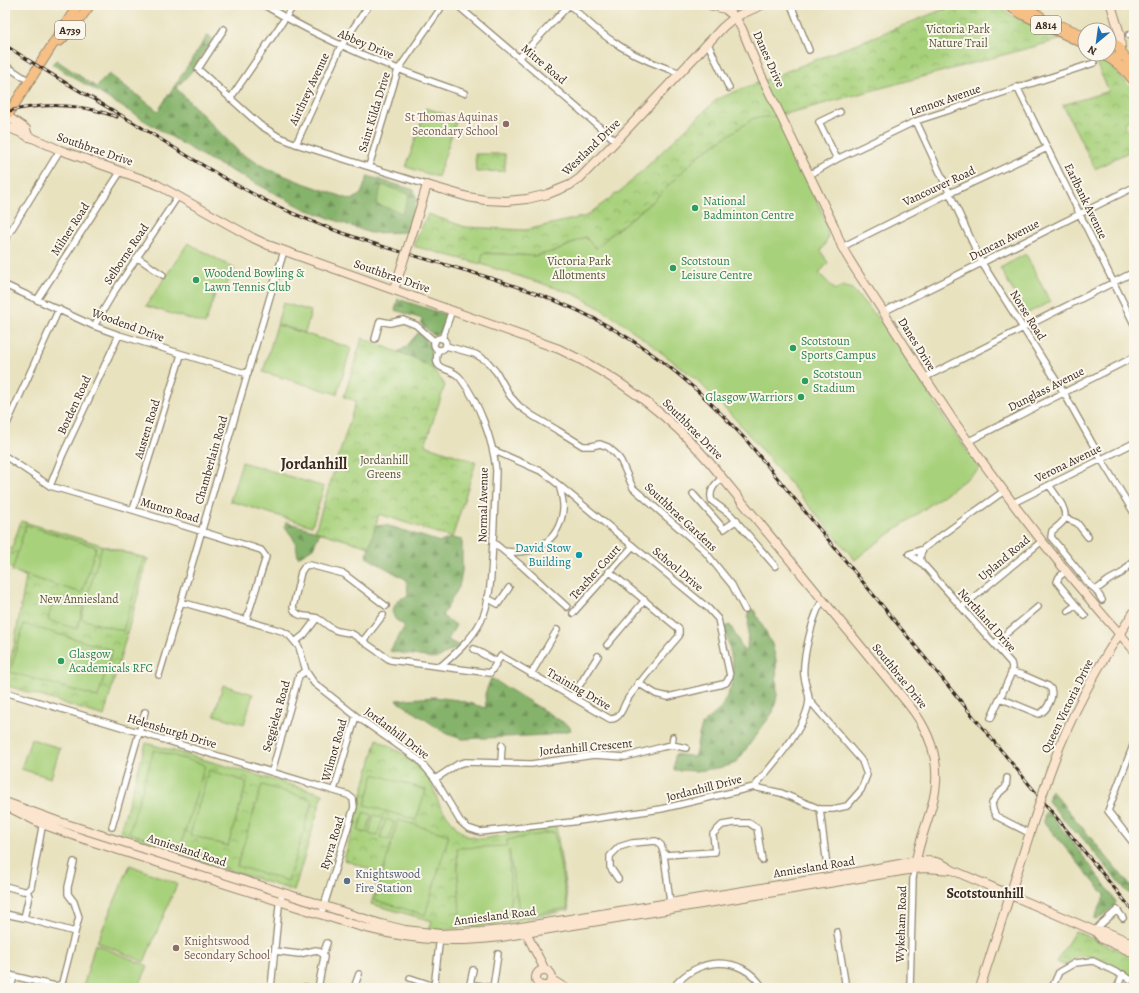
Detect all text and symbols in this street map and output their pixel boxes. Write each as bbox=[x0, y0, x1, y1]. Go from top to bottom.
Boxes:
road number: A814 bbox=[1031, 16, 1061, 34]
road number: A739 bbox=[55, 21, 85, 39]
park label: Victoria Park Nature Trail bbox=[925, 21, 990, 51]
north arrow bbox=[1077, 22, 1117, 62]
street label: Abbey Drive bbox=[335, 25, 396, 63]
street label: Danes Drive bbox=[749, 28, 789, 90]
street label: Mitre Road bbox=[518, 40, 570, 88]
text: N bbox=[1085, 42, 1100, 59]
street label: Airthrey Avenue bbox=[285, 50, 333, 129]
street label: Saint Kilda Drive bbox=[354, 70, 394, 154]
street label: Lennox Avenue bbox=[907, 80, 983, 120]
place label: St Thomas Aquinas Secondary School bbox=[405, 109, 498, 139]
street label: Westland Drive bbox=[558, 115, 624, 180]
marker: St Thomas Aquinas Secondary School bbox=[501, 119, 511, 129]
street label: Southbrae Drive bbox=[55, 128, 135, 170]
street label: Earlbank Avenue bbox=[1061, 161, 1111, 241]
street label: Vancouver Road bbox=[899, 162, 978, 210]
place label: National Badminton Centre bbox=[703, 193, 794, 223]
street label: Milner Road bbox=[47, 199, 93, 259]
marker: National Badminton Centre bbox=[690, 203, 700, 213]
street label: Duncan Avenue bbox=[966, 215, 1042, 265]
street label: Selborne Road bbox=[100, 220, 153, 288]
park label: Victoria Park Allotments bbox=[546, 253, 611, 283]
place label: Scotstoun Leisure Centre bbox=[681, 253, 752, 283]
street label: Southbrae Drive bbox=[352, 255, 432, 297]
marker: Scotstoun Leisure Centre bbox=[668, 263, 678, 273]
place label: Woodend Bowling & Lawn Tennis Club bbox=[203, 265, 305, 295]
marker: Woodend Bowling & Lawn Tennis Club bbox=[191, 275, 201, 285]
street label: Norse Road bbox=[1006, 287, 1050, 344]
street label: Woodend Drive bbox=[88, 304, 167, 346]
street label: Danes Drive bbox=[894, 314, 940, 374]
place label: Scotstoun Sports Campus bbox=[801, 333, 876, 363]
marker: Scotstoun Sports Campus bbox=[788, 343, 798, 353]
street label: Dunglass Avenue bbox=[1005, 363, 1087, 415]
place label: Scotstoun Stadium bbox=[813, 366, 862, 396]
street label: Borden Road bbox=[53, 372, 95, 437]
marker: Scotstoun Stadium bbox=[800, 376, 810, 386]
place label: Glasgow Warriors bbox=[705, 389, 793, 405]
marker: Glasgow Warriors bbox=[796, 392, 806, 402]
street label: Southbrae Drive bbox=[659, 395, 727, 463]
street label: Austen Road bbox=[130, 397, 164, 462]
street label: Chamberlain Road bbox=[191, 413, 231, 506]
street label: Verona Avenue bbox=[1031, 440, 1104, 487]
park label: Jordanhill Greens bbox=[360, 452, 408, 482]
district label: Jordanhill bbox=[281, 453, 348, 475]
street label: Normal Avenue bbox=[474, 467, 492, 543]
street label: Southbrae Gardens bbox=[641, 479, 721, 555]
street label: Munro Road bbox=[139, 493, 202, 527]
street label: Upland Road bbox=[975, 531, 1034, 584]
place label: David Stow Building bbox=[515, 540, 572, 570]
street label: Teacher Court bbox=[566, 541, 624, 603]
street label: School Drive bbox=[649, 543, 707, 595]
marker: David Stow Building bbox=[574, 550, 584, 560]
street label: Northland Drive bbox=[954, 585, 1020, 655]
park label: New Anniesland bbox=[39, 591, 119, 607]
street label: Southbrae Drive bbox=[869, 640, 931, 712]
place label: Glasgow Academicals RFC bbox=[68, 646, 153, 676]
marker: Glasgow Academicals RFC bbox=[56, 656, 66, 666]
street label: Queen Victoria Drive bbox=[1037, 656, 1097, 756]
street label: Training Drive bbox=[544, 664, 614, 714]
street label: Seggielea Road bbox=[258, 678, 294, 753]
street label: Jordanhill Drive bbox=[361, 703, 433, 763]
street label: Helensburgh Drive bbox=[125, 710, 219, 752]
street label: Wilmot Road bbox=[317, 716, 351, 784]
street label: Jordanhill Crescent bbox=[539, 735, 633, 759]
street label: Jordanhill Drive bbox=[664, 771, 744, 805]
street label: Ryvra Road bbox=[316, 814, 348, 872]
street label: Anniesland Road bbox=[144, 829, 229, 871]
street label: Anniesland Road bbox=[771, 853, 856, 882]
place label: Knightswood Fire Station bbox=[355, 866, 421, 896]
marker: Knightswood Fire Station bbox=[342, 876, 352, 886]
district label: Scotstounhill bbox=[946, 884, 1024, 903]
street label: Wykeham Road bbox=[892, 885, 910, 964]
street label: Anniesland Road bbox=[452, 903, 537, 929]
place label: Knightswood Secondary School bbox=[184, 933, 270, 963]
marker: Knightswood Secondary School bbox=[171, 943, 181, 953]

